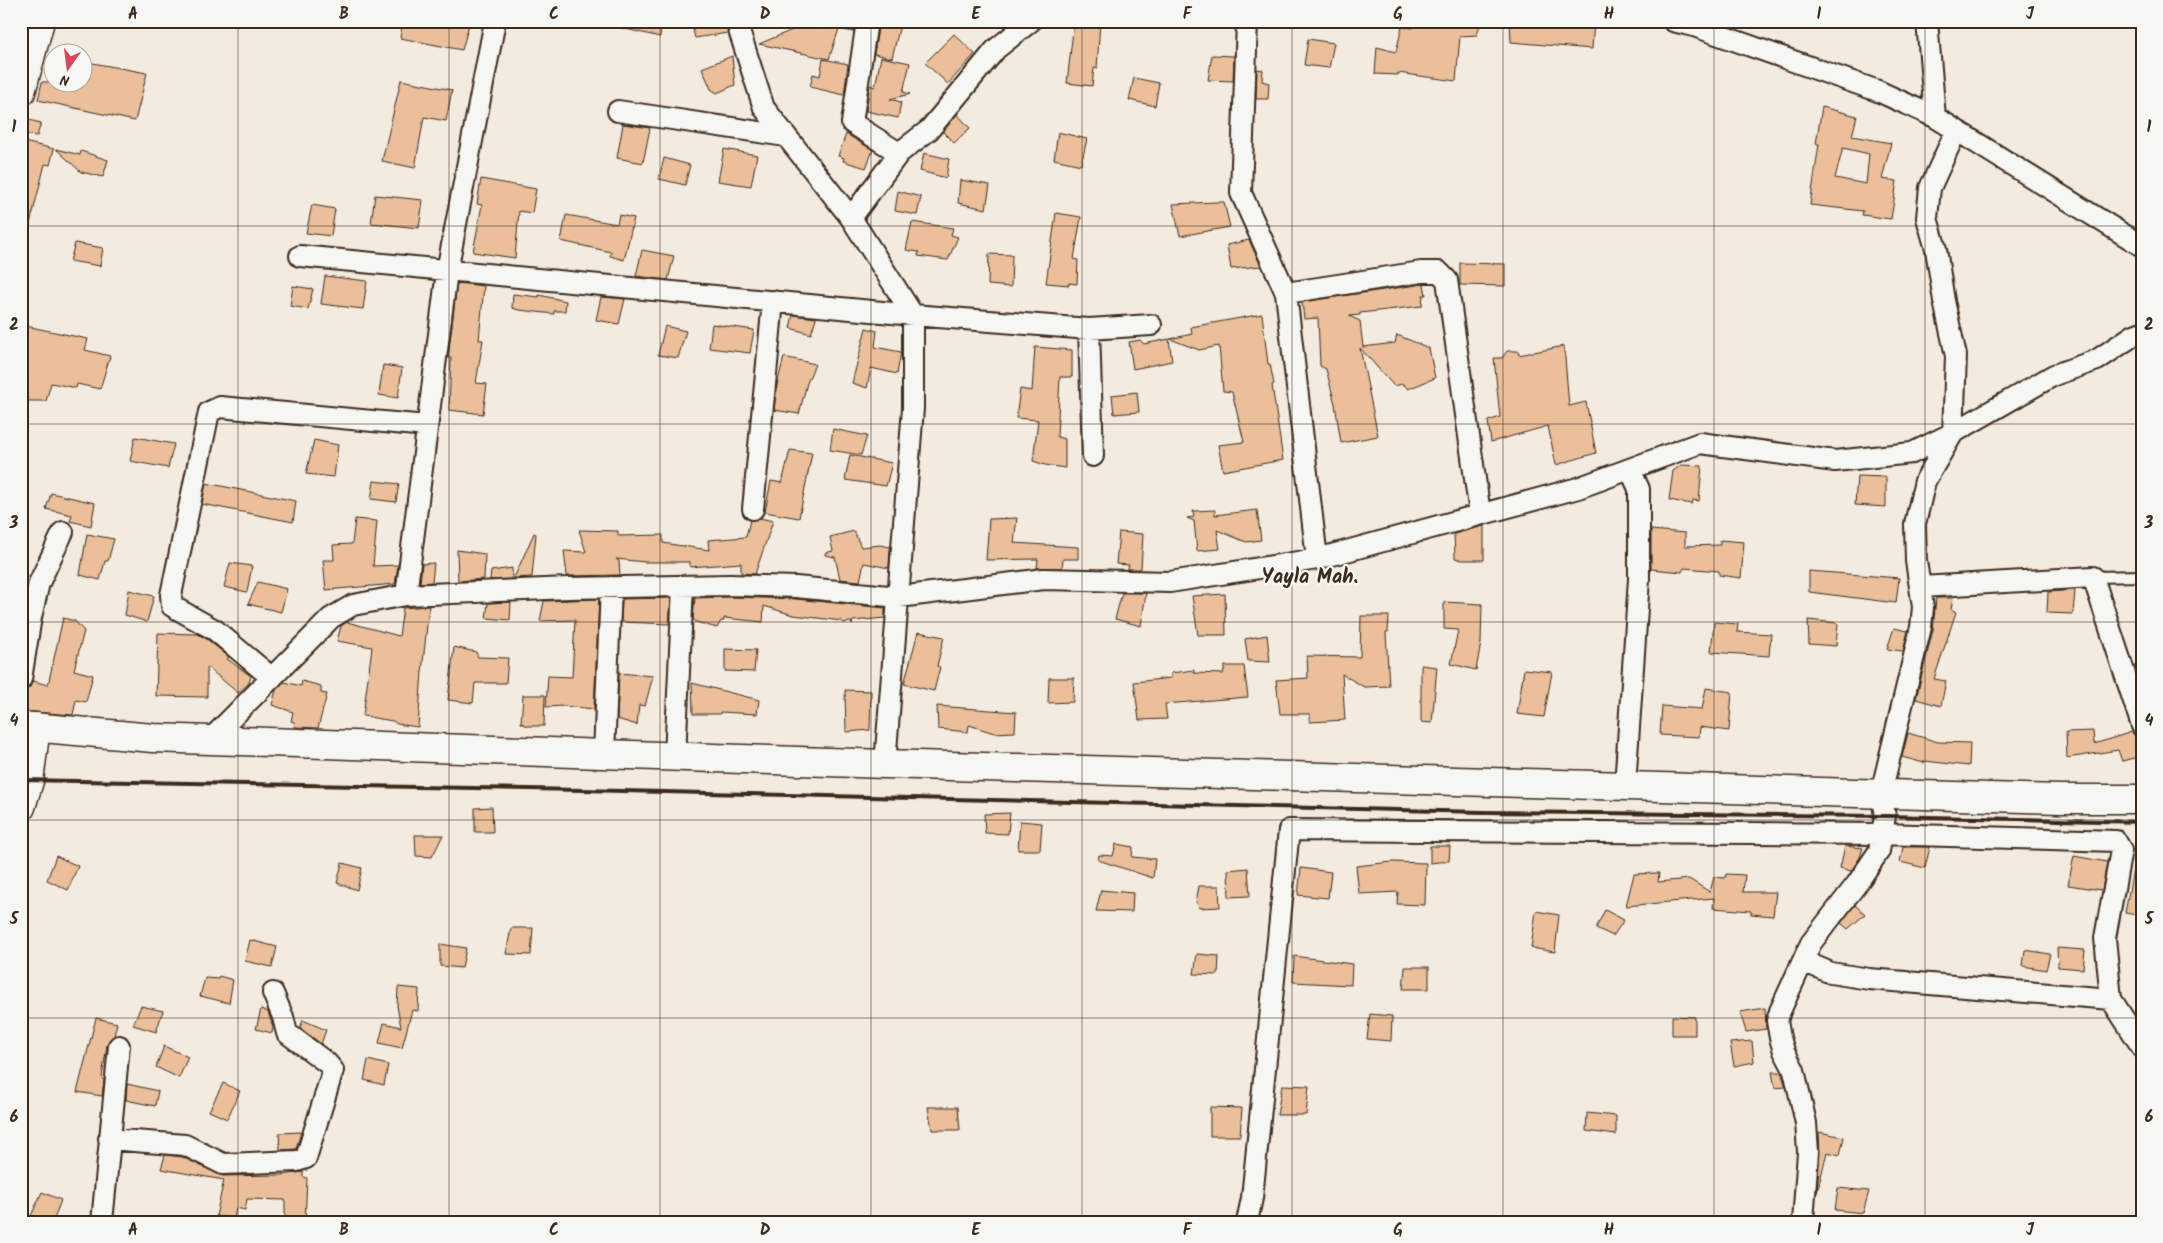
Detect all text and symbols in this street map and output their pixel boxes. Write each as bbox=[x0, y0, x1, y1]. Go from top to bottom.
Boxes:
text: A bbox=[128, 2, 138, 27]
text: B bbox=[339, 2, 349, 27]
text: C bbox=[549, 2, 559, 27]
text: D bbox=[760, 2, 771, 27]
text: E bbox=[972, 2, 982, 27]
text: F bbox=[1183, 2, 1193, 27]
text: G bbox=[1393, 2, 1403, 27]
text: H bbox=[1604, 2, 1614, 27]
text: I bbox=[1817, 2, 1822, 27]
text: J bbox=[2026, 2, 2035, 27]
north arrow bbox=[42, 42, 92, 92]
text: N bbox=[58, 68, 72, 91]
text: 1 bbox=[12, 115, 17, 140]
text: 1 bbox=[2147, 115, 2152, 140]
text: 2 bbox=[9, 313, 19, 338]
text: 2 bbox=[2144, 313, 2154, 338]
text: 3 bbox=[9, 511, 19, 536]
text: 3 bbox=[2144, 511, 2154, 536]
district label: Yayla Mah. bbox=[1262, 562, 1358, 594]
text: 4 bbox=[10, 709, 19, 734]
text: 4 bbox=[2145, 709, 2154, 734]
text: 5 bbox=[9, 907, 20, 932]
text: 5 bbox=[2144, 907, 2155, 932]
text: 6 bbox=[10, 1105, 19, 1130]
text: 6 bbox=[2145, 1105, 2154, 1130]
text: A bbox=[128, 1218, 138, 1243]
text: B bbox=[339, 1218, 349, 1243]
text: C bbox=[549, 1218, 559, 1243]
text: D bbox=[760, 1218, 771, 1243]
text: E bbox=[972, 1218, 982, 1243]
text: F bbox=[1183, 1218, 1193, 1243]
text: G bbox=[1393, 1218, 1403, 1243]
text: H bbox=[1604, 1218, 1614, 1243]
text: I bbox=[1817, 1218, 1822, 1243]
text: J bbox=[2026, 1218, 2035, 1243]

